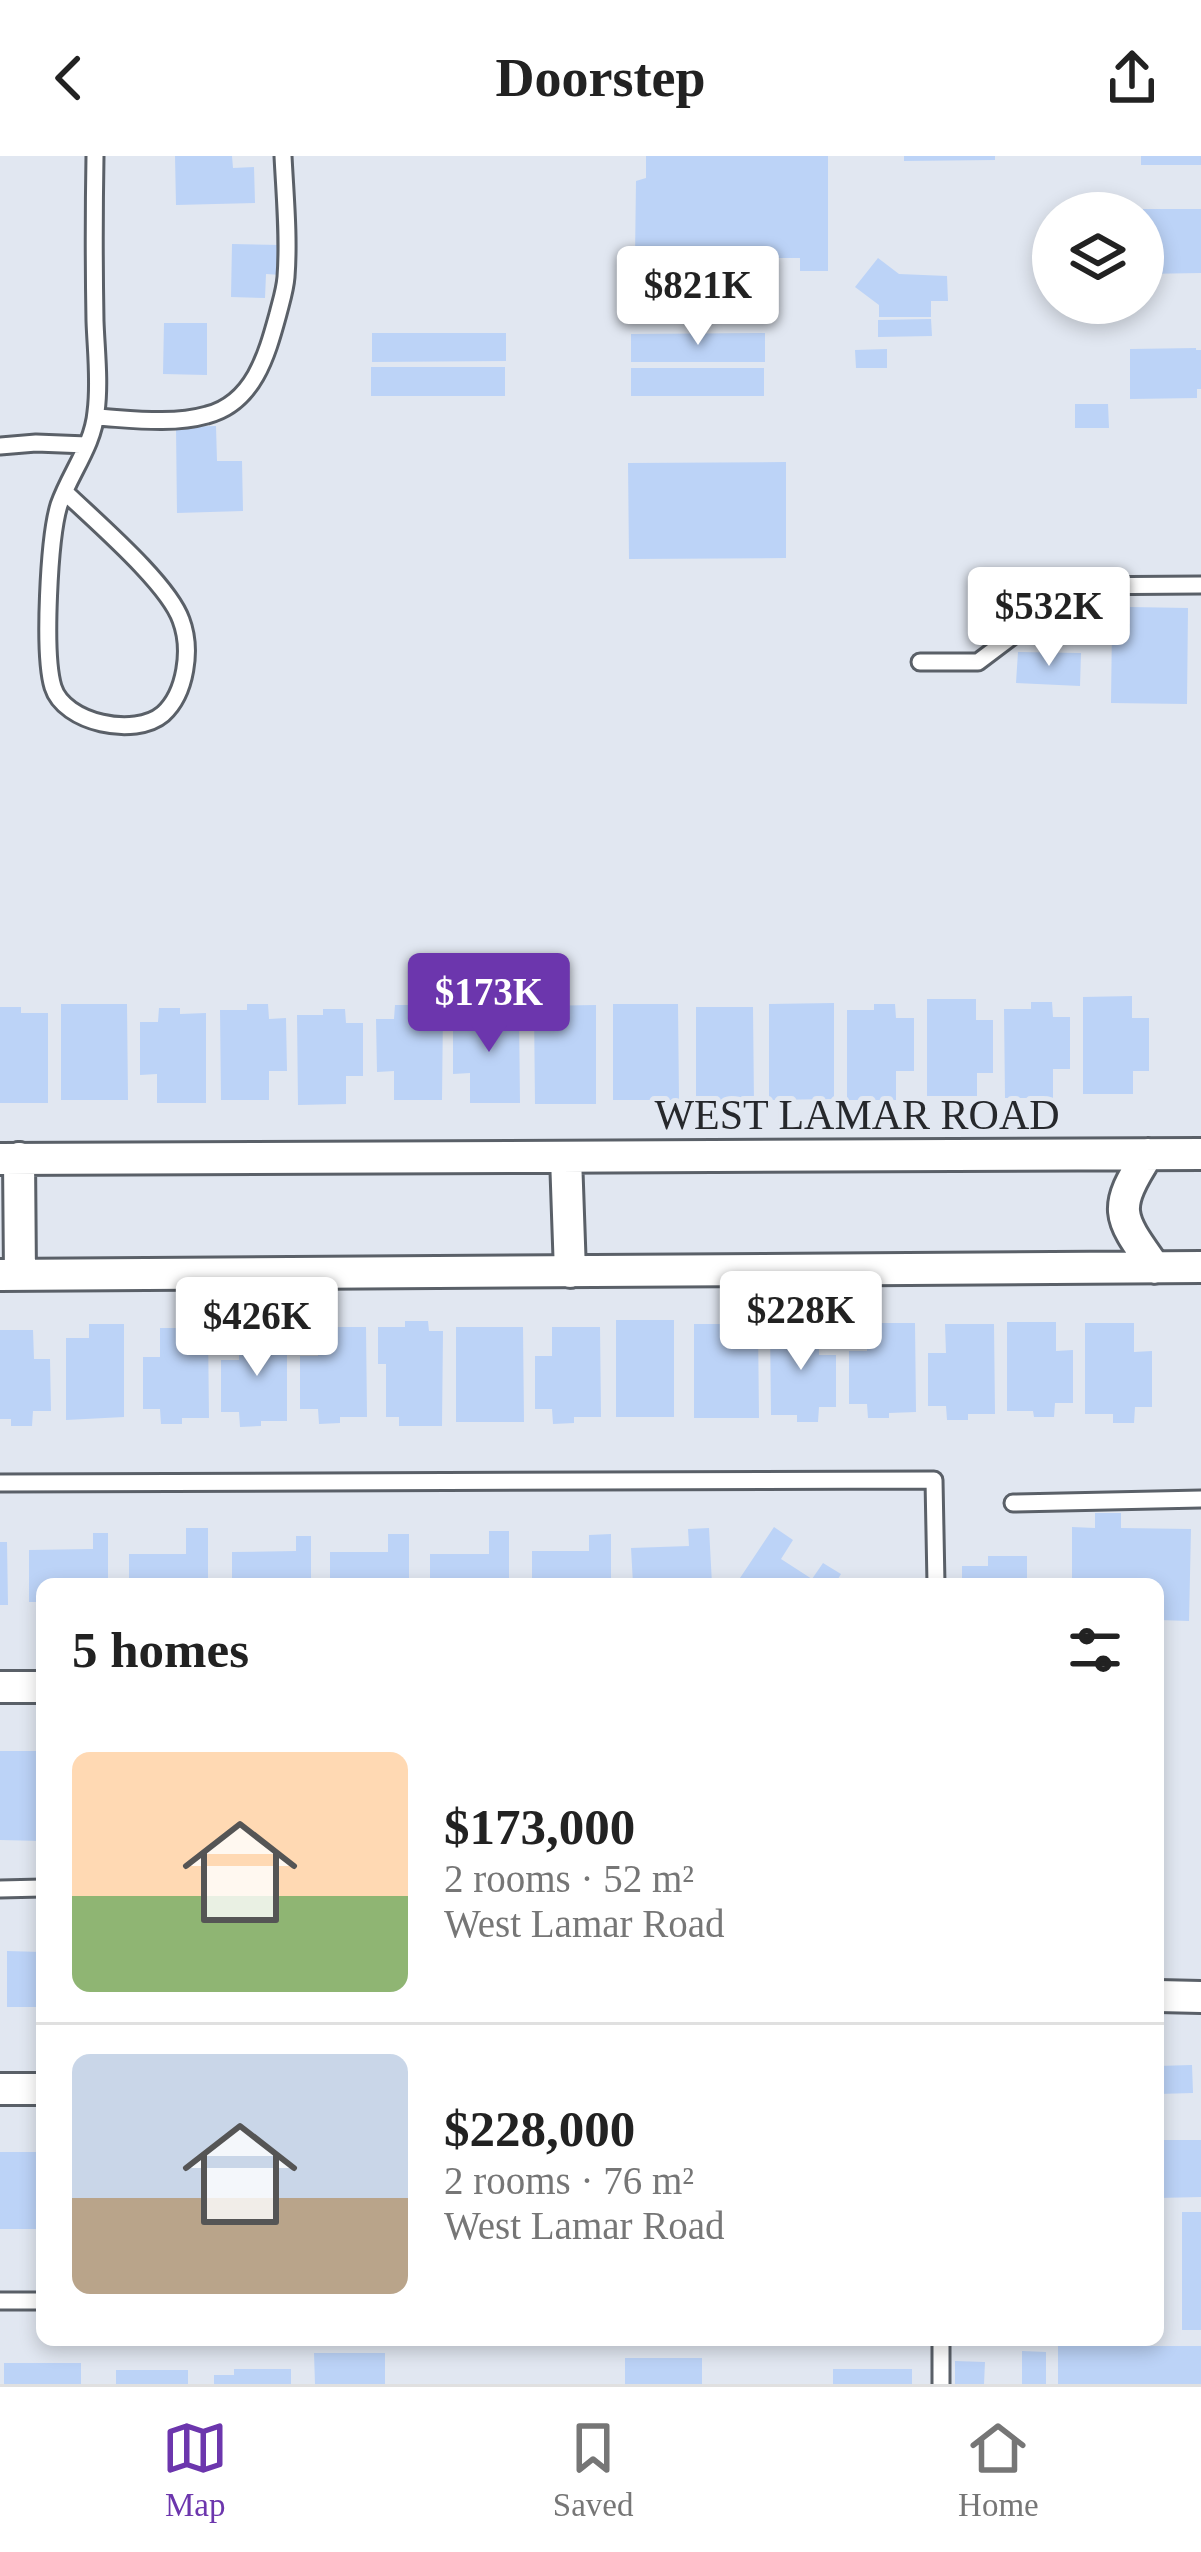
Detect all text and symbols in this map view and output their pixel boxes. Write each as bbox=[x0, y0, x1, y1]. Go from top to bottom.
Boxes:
icon: back bbox=[36, 45, 102, 111]
icon: share bbox=[1099, 45, 1165, 111]
text: Doorstep bbox=[496, 48, 705, 108]
map controls bbox=[1032, 192, 1164, 324]
button: layers bbox=[1032, 192, 1164, 324]
pin: $821K bbox=[614, 246, 782, 348]
text: $821K bbox=[644, 263, 752, 306]
pin: $532K bbox=[965, 567, 1133, 669]
text: $532K bbox=[995, 584, 1103, 627]
pin: $173K bbox=[405, 953, 573, 1055]
text: $173K bbox=[435, 970, 543, 1013]
street label: WEST LAMAR ROAD bbox=[654, 1092, 1060, 1138]
pin: $228K bbox=[717, 1271, 885, 1373]
pin: $426K bbox=[173, 1277, 341, 1379]
text: $228K bbox=[747, 1288, 855, 1331]
text: $426K bbox=[203, 1294, 311, 1337]
icon: filters bbox=[1062, 1617, 1128, 1683]
text: 5 homes bbox=[72, 1622, 249, 1678]
text: $173,000 bbox=[444, 1799, 635, 1855]
icon: home bbox=[168, 1800, 312, 1944]
text: 2 rooms · 52 m² bbox=[444, 1857, 694, 1900]
text: West Lamar Road bbox=[444, 1902, 725, 1945]
text: $228,000 bbox=[444, 2101, 635, 2157]
icon: home bbox=[168, 2102, 312, 2246]
text: 2 rooms · 76 m² bbox=[444, 2159, 694, 2202]
text: West Lamar Road bbox=[444, 2204, 725, 2247]
tab: Map bbox=[162, 2415, 228, 2524]
tab: Saved bbox=[553, 2415, 634, 2524]
tab: Home bbox=[958, 2415, 1039, 2524]

